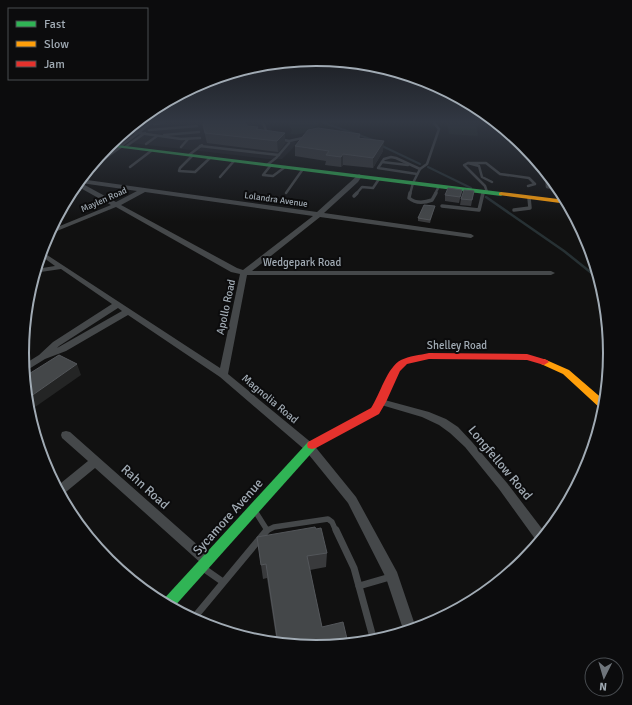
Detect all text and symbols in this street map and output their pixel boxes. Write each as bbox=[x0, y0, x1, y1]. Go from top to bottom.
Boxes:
legend bbox=[8, 8, 148, 80]
text: Fast bbox=[44, 17, 65, 32]
text: Slow bbox=[44, 37, 69, 52]
text: Jam bbox=[44, 57, 65, 72]
street label: Maylen Road bbox=[79, 185, 129, 215]
street label: Lolandra Avenue bbox=[244, 190, 309, 210]
street label: Wedgepark Road bbox=[263, 256, 341, 269]
street label: Apollo Road bbox=[214, 278, 238, 336]
street label: Shelley Road bbox=[427, 339, 487, 352]
street label: Magnolia Road bbox=[239, 372, 301, 426]
street label: Longfellow Road bbox=[464, 423, 536, 503]
street label: Rahn Road bbox=[118, 461, 172, 513]
street label: Sycamore Avenue bbox=[190, 475, 266, 559]
north arrow bbox=[584, 657, 624, 697]
text: N bbox=[599, 680, 608, 693]

